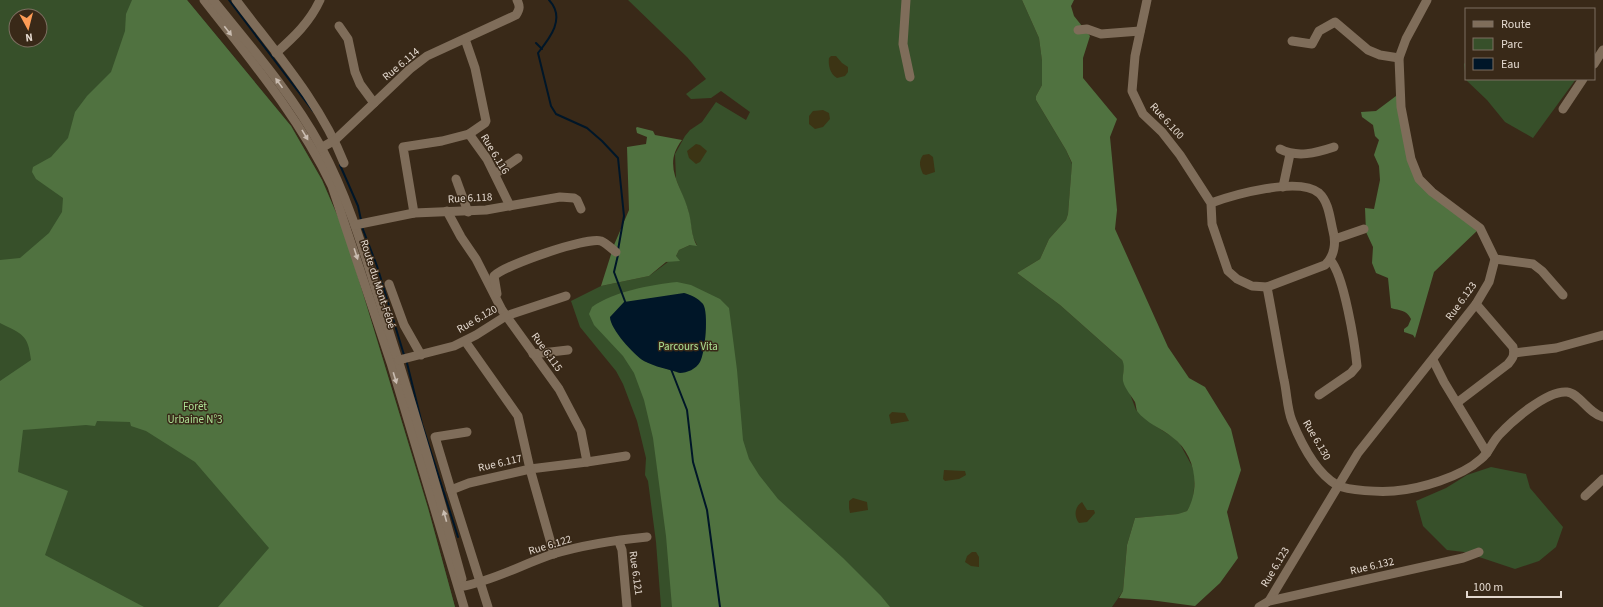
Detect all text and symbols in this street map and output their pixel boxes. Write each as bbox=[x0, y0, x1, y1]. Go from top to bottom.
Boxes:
north arrow bbox=[8, 8, 48, 48]
legend bbox=[1465, 8, 1595, 80]
text: Route bbox=[1501, 16, 1531, 33]
one-way arrow bbox=[223, 25, 232, 36]
text: N bbox=[25, 30, 34, 45]
text: Parc bbox=[1501, 36, 1523, 53]
street label: Rue 6.114 bbox=[379, 44, 423, 84]
text: Eau bbox=[1501, 56, 1520, 73]
one-way arrow bbox=[275, 78, 283, 88]
street label: Rue 6.100 bbox=[1147, 99, 1187, 143]
one-way arrow bbox=[301, 129, 308, 141]
street label: Rue 6.116 bbox=[477, 131, 513, 177]
street label: Rue 6.118 bbox=[447, 189, 493, 207]
street label: Route du Mont-Fébé bbox=[357, 238, 400, 331]
one-way arrow bbox=[353, 249, 359, 261]
street label: Rue 6.123 bbox=[1442, 279, 1480, 323]
street label: Rue 6.120 bbox=[454, 301, 500, 337]
street label: Rue 6.115 bbox=[528, 330, 566, 374]
park label: Parcours Vita bbox=[658, 339, 718, 354]
one-way arrow bbox=[392, 373, 398, 385]
park label: Forêt Urbaine N°3 bbox=[168, 399, 223, 427]
street label: Rue 6.130 bbox=[1299, 417, 1335, 463]
street label: Rue 6.117 bbox=[477, 451, 523, 475]
one-way arrow bbox=[442, 509, 448, 521]
street label: Rue 6.122 bbox=[527, 531, 573, 559]
street label: Rue 6.123 bbox=[1257, 544, 1293, 590]
street label: Rue 6.121 bbox=[625, 550, 647, 596]
street label: Rue 6.132 bbox=[1349, 554, 1395, 578]
scale bar bbox=[1467, 573, 1561, 599]
text: 100 m bbox=[1473, 579, 1503, 596]

